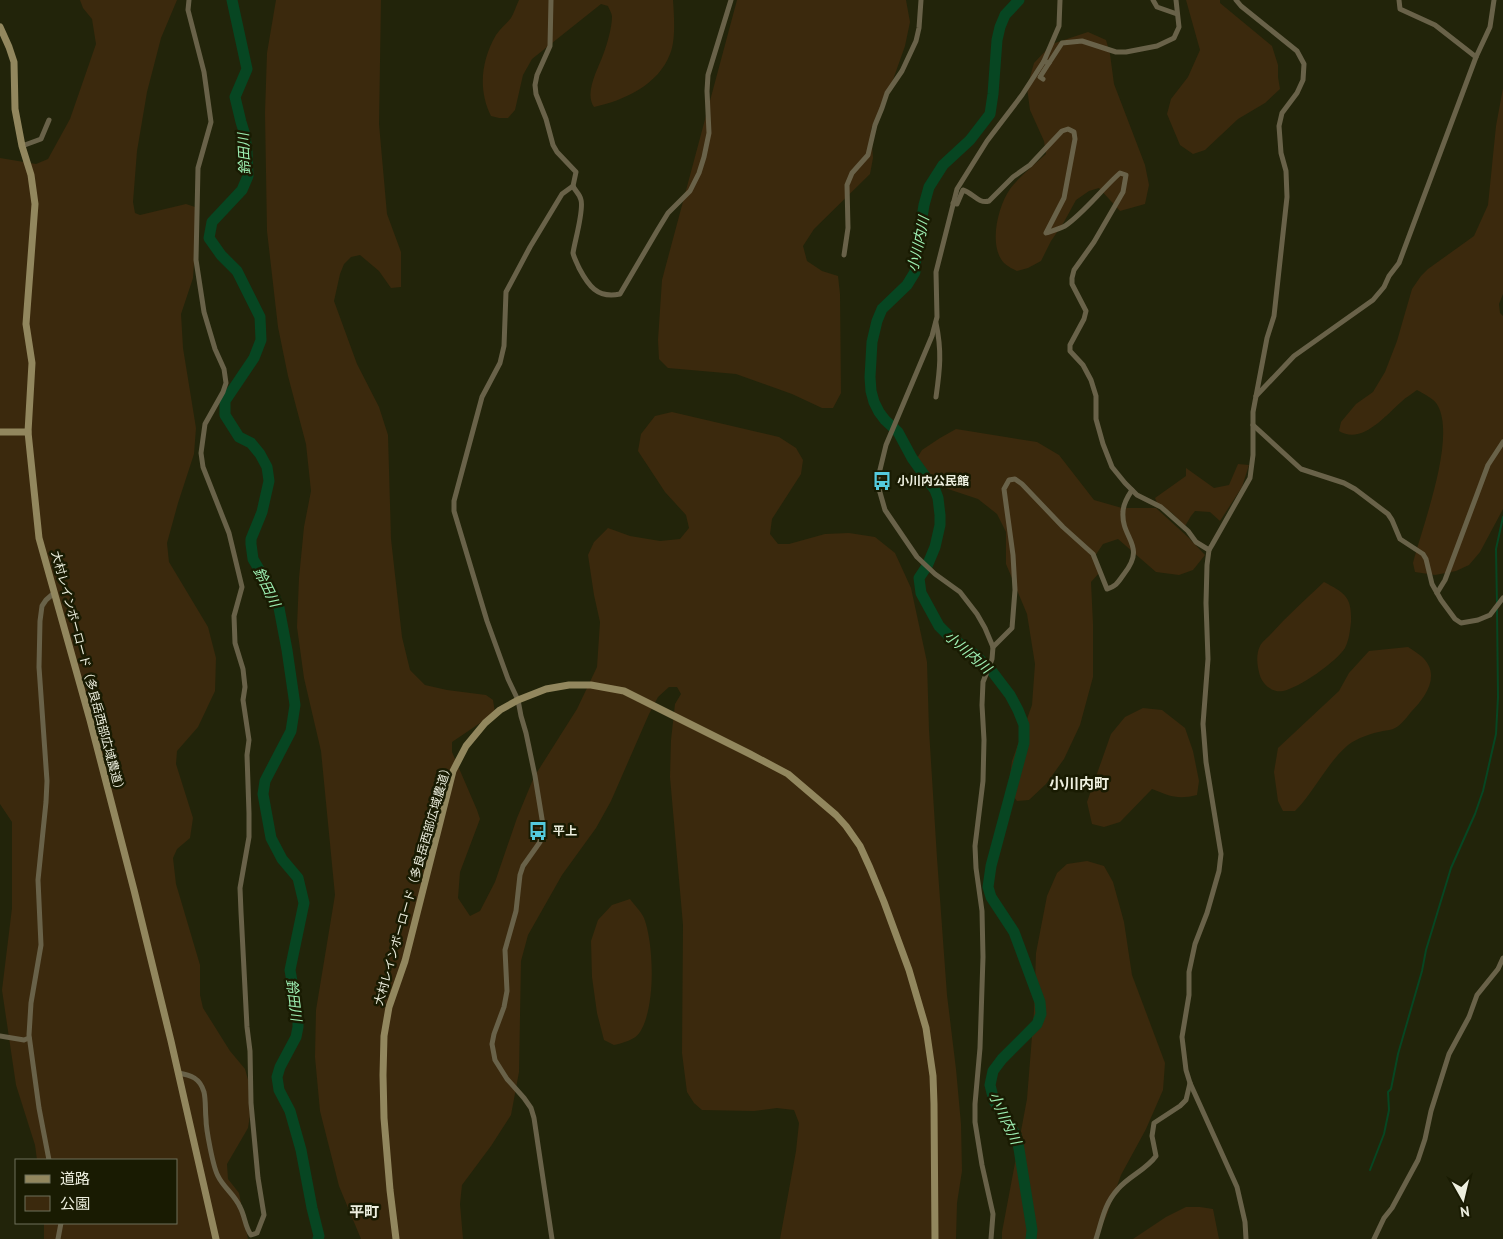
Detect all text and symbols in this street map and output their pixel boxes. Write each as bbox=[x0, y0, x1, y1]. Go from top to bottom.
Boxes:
water label: 鈴田川 bbox=[234, 131, 254, 175]
water label: 小川内川 bbox=[903, 213, 933, 273]
bus stop icon: 小川内公民館 bbox=[871, 470, 893, 492]
place label: 小川内公民館 bbox=[897, 473, 969, 488]
street label: 大村レインボーロード（多良岳西部広域農道） bbox=[49, 549, 128, 797]
water label: 鈴田川 bbox=[250, 564, 285, 612]
water label: 小川内川 bbox=[941, 627, 997, 678]
street label: 大村レインボーロード（多良岳西部広域農道） bbox=[371, 761, 454, 1007]
district label: 小川内町 bbox=[1049, 774, 1109, 793]
bus stop icon: 平上 bbox=[527, 820, 549, 842]
place label: 平上 bbox=[553, 823, 577, 838]
water label: 鈴田川 bbox=[283, 978, 306, 1024]
water label: 小川内川 bbox=[985, 1089, 1026, 1149]
legend bbox=[15, 1159, 178, 1224]
text: 道路 bbox=[60, 1169, 90, 1188]
north arrow bbox=[1438, 1174, 1488, 1224]
text: 公園 bbox=[60, 1194, 90, 1213]
district label: 平町 bbox=[349, 1202, 379, 1221]
text: N bbox=[1459, 1202, 1471, 1221]

